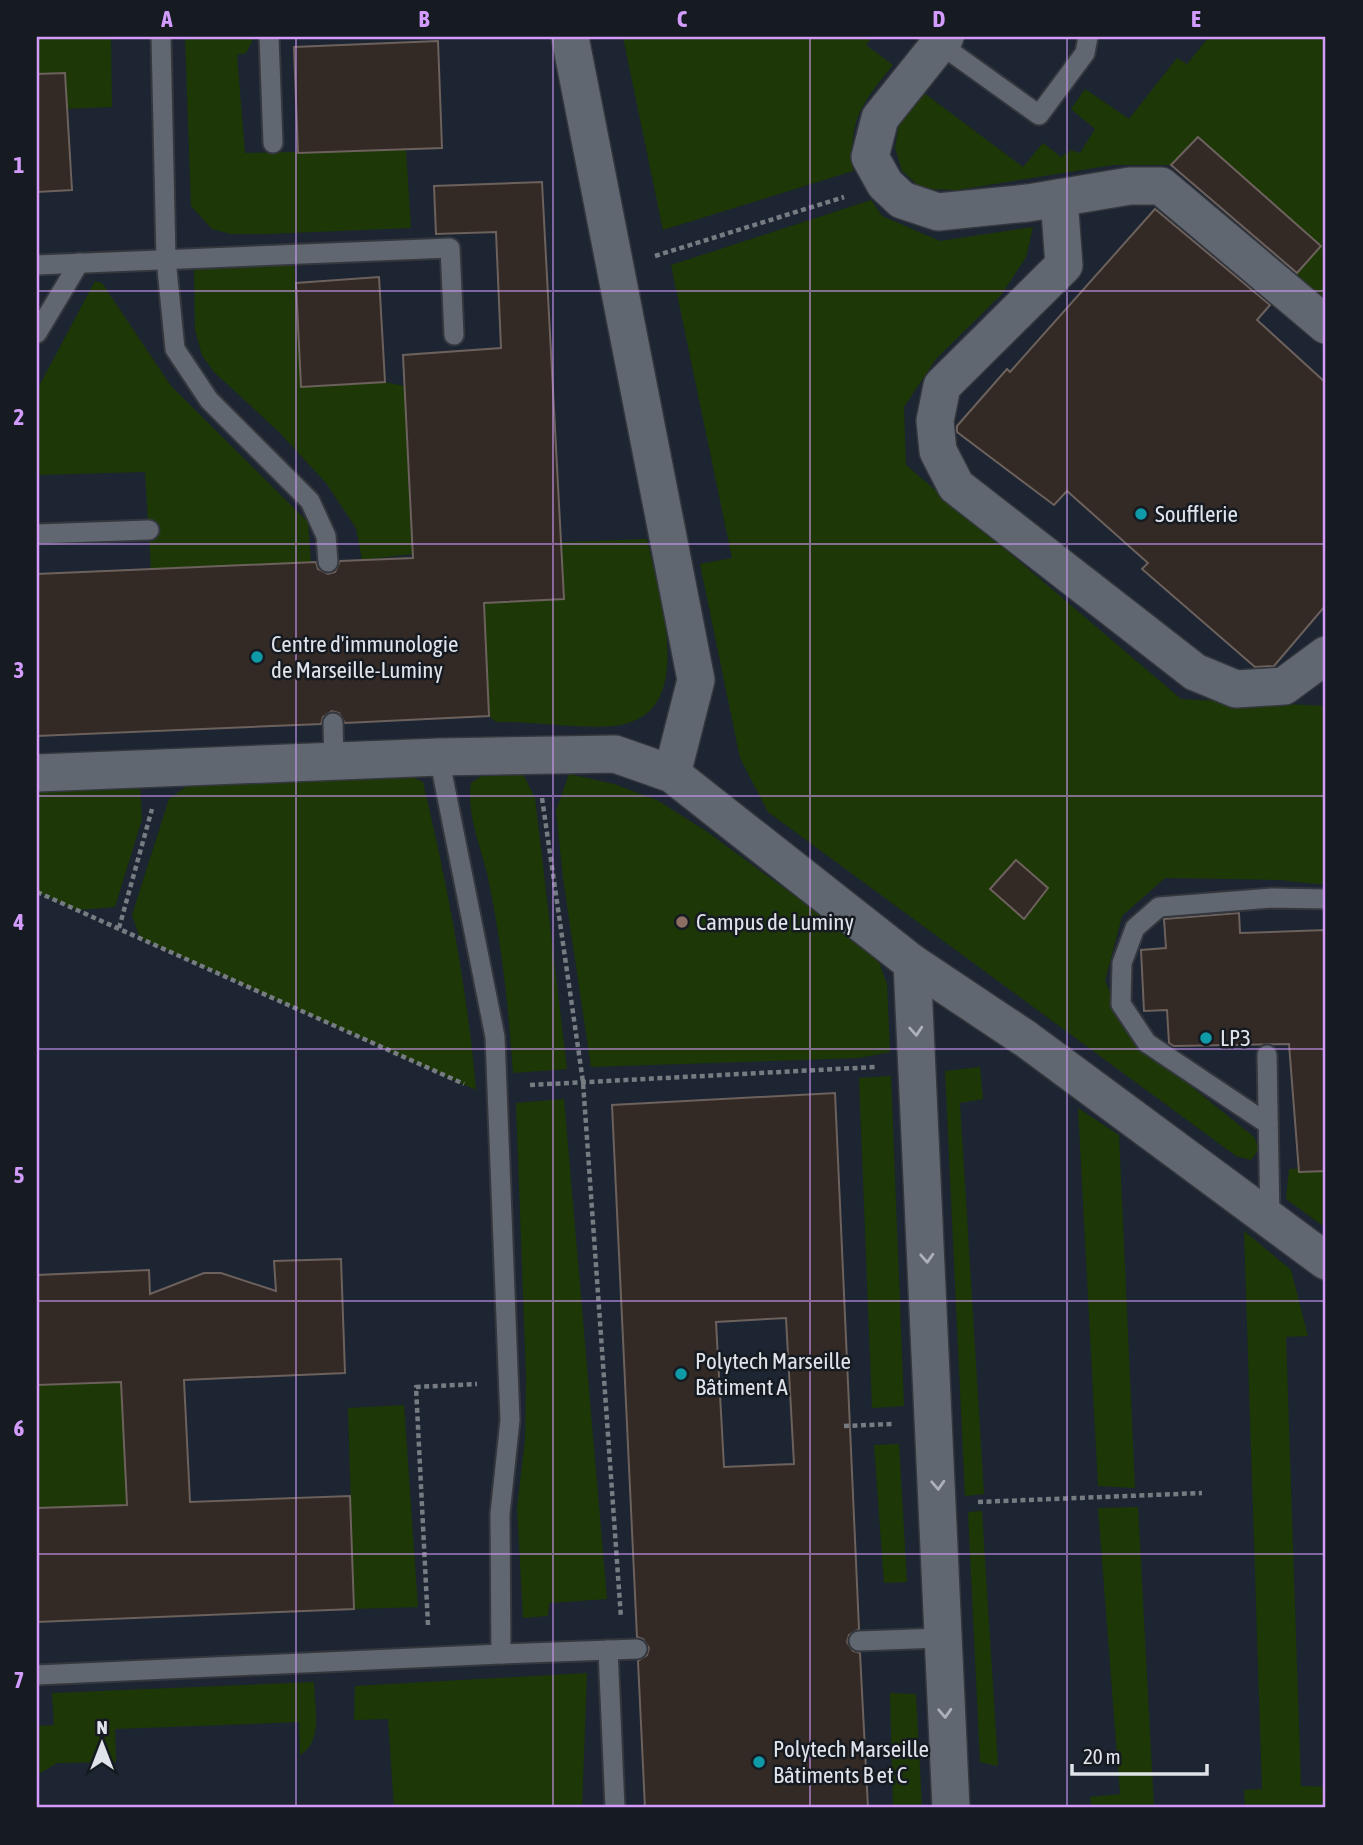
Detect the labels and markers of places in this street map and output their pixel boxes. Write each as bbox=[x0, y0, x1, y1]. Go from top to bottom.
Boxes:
place label: Soufflerie bbox=[1155, 501, 1238, 527]
marker: Soufflerie bbox=[1133, 506, 1149, 522]
place label: Centre d'immunologie de Marseille-Luminy bbox=[271, 631, 458, 683]
marker: Centre d'immunologie de Marseille-Luminy bbox=[249, 649, 265, 665]
place label: Campus de Luminy bbox=[696, 909, 854, 935]
marker: Campus de Luminy bbox=[674, 914, 690, 930]
place label: LP3 bbox=[1220, 1025, 1251, 1051]
marker: LP3 bbox=[1198, 1030, 1214, 1046]
place label: Polytech Marseille Bâtiment A bbox=[695, 1348, 851, 1400]
marker: Polytech Marseille Bâtiment A bbox=[673, 1366, 689, 1382]
place label: Polytech Marseille Bâtiments B et C bbox=[773, 1736, 929, 1788]
marker: Polytech Marseille Bâtiments B et C bbox=[751, 1754, 767, 1770]

